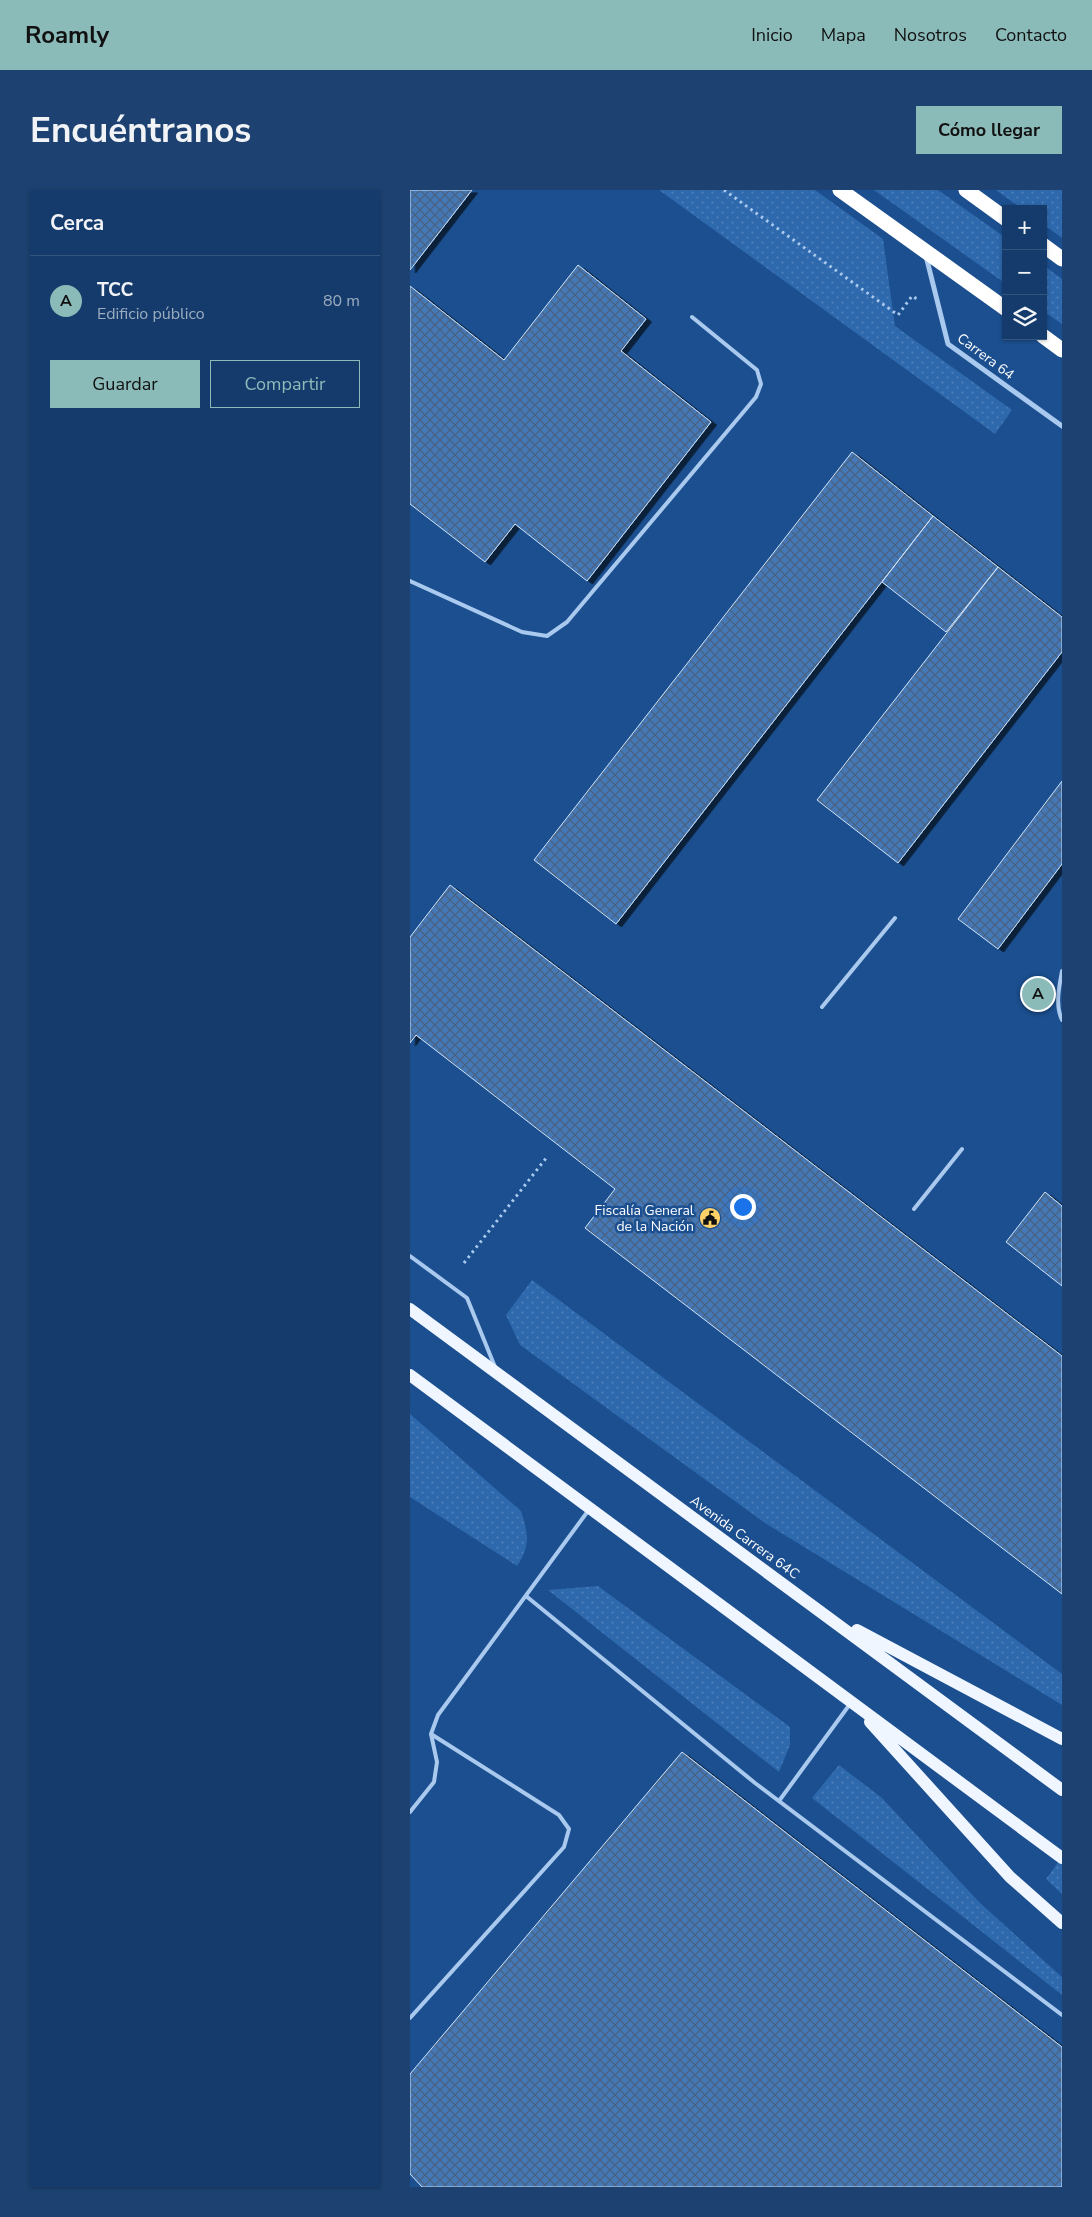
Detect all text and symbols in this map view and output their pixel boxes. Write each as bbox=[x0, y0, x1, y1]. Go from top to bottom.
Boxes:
text: Roamly bbox=[25, 19, 109, 51]
text: Inicio bbox=[751, 23, 793, 47]
text: Mapa bbox=[821, 23, 866, 47]
text: Nosotros bbox=[894, 23, 967, 47]
text: Contacto bbox=[995, 23, 1067, 47]
button: Cómo llegar bbox=[916, 106, 1062, 154]
text: Encuéntranos bbox=[30, 107, 251, 154]
map controls bbox=[1002, 205, 1047, 340]
button: + bbox=[1002, 205, 1047, 250]
text: Cerca bbox=[50, 209, 104, 237]
button: − bbox=[1002, 250, 1047, 295]
text: TCC bbox=[97, 277, 133, 303]
text: A bbox=[60, 290, 72, 312]
text: 80 m bbox=[323, 290, 360, 312]
button: layers bbox=[1002, 295, 1047, 340]
text: Edificio público bbox=[97, 303, 205, 325]
street label: Carrera 64 bbox=[953, 329, 1018, 384]
button: Guardar bbox=[50, 360, 200, 408]
button: Compartir bbox=[210, 360, 360, 408]
pin: A bbox=[1022, 975, 1054, 1013]
your location bbox=[730, 1194, 756, 1220]
place label: Fiscalía General de la Nación bbox=[595, 1201, 695, 1236]
public building icon: Fiscalía General de la Nación bbox=[698, 1206, 722, 1230]
street label: Avenida Carrera 64C bbox=[686, 1491, 803, 1584]

